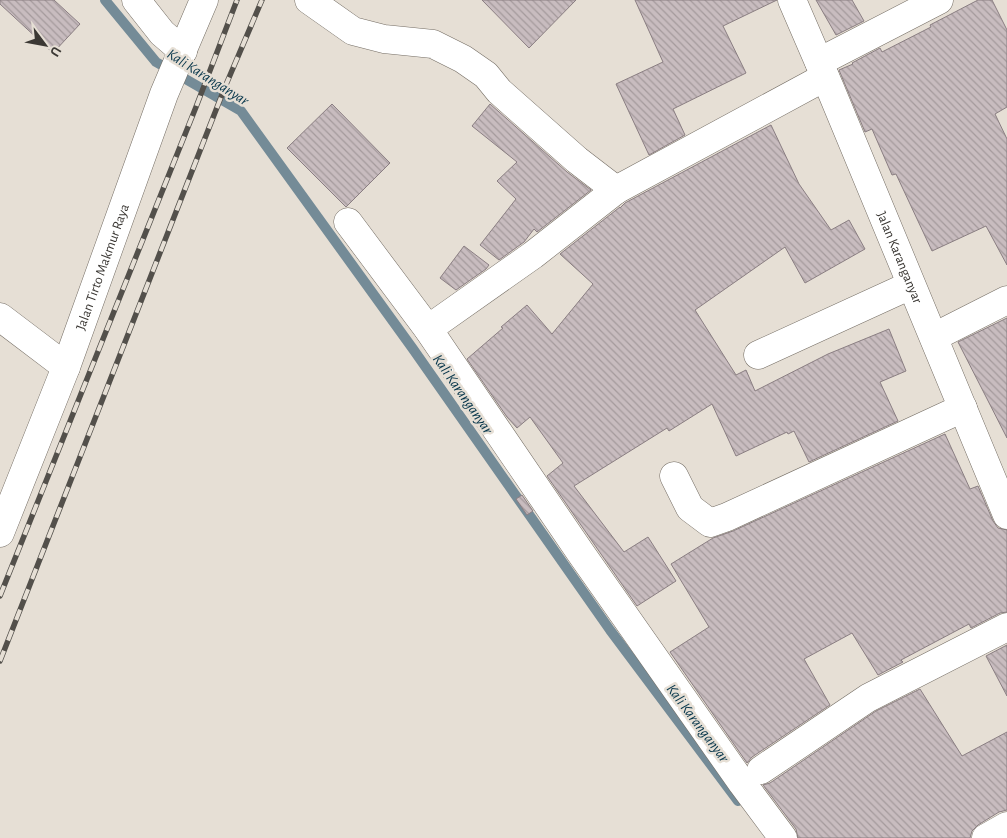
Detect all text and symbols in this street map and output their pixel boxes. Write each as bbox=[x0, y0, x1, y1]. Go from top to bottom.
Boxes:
north arrow bbox=[20, 20, 70, 70]
text: U bbox=[47, 44, 63, 59]
water label: Kali Karanganyar bbox=[164, 46, 252, 109]
street label: Jalan Tirto Makmur Raya bbox=[74, 202, 132, 332]
street label: Jalan Karanganyar bbox=[874, 210, 925, 306]
water label: Kali Karanganyar bbox=[430, 352, 496, 438]
water label: Kali Karanganyar bbox=[664, 682, 732, 766]

